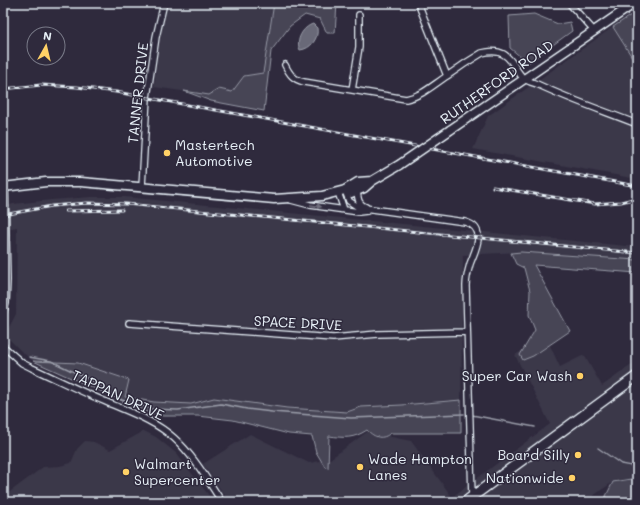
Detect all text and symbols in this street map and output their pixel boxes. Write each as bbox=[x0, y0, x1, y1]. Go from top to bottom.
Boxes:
north arrow bbox=[26, 26, 66, 66]
text: N bbox=[42, 28, 53, 44]
street label: RUTHERFORD ROAD bbox=[436, 35, 557, 128]
street label: TANNER DRIVE bbox=[123, 42, 152, 144]
place label: Mastertech Automotive bbox=[175, 135, 255, 170]
marker: Mastertech Automotive bbox=[162, 148, 172, 158]
one-way arrow bbox=[310, 203, 322, 209]
street label: SPACE DRIVE bbox=[253, 311, 343, 334]
street label: TAPPAN DRIVE bbox=[69, 365, 167, 424]
place label: Super Car Wash bbox=[462, 366, 572, 385]
marker: Super Car Wash bbox=[575, 371, 585, 381]
place label: Board Silly bbox=[497, 445, 570, 464]
place label: Wade Hampton Lanes bbox=[368, 449, 472, 484]
marker: Board Silly bbox=[573, 450, 583, 460]
place label: Walmart Supercenter bbox=[134, 454, 220, 489]
marker: Wade Hampton Lanes bbox=[355, 462, 365, 472]
marker: Walmart Supercenter bbox=[121, 467, 131, 477]
place label: Nationwide bbox=[486, 468, 564, 487]
marker: Nationwide bbox=[567, 473, 577, 483]

